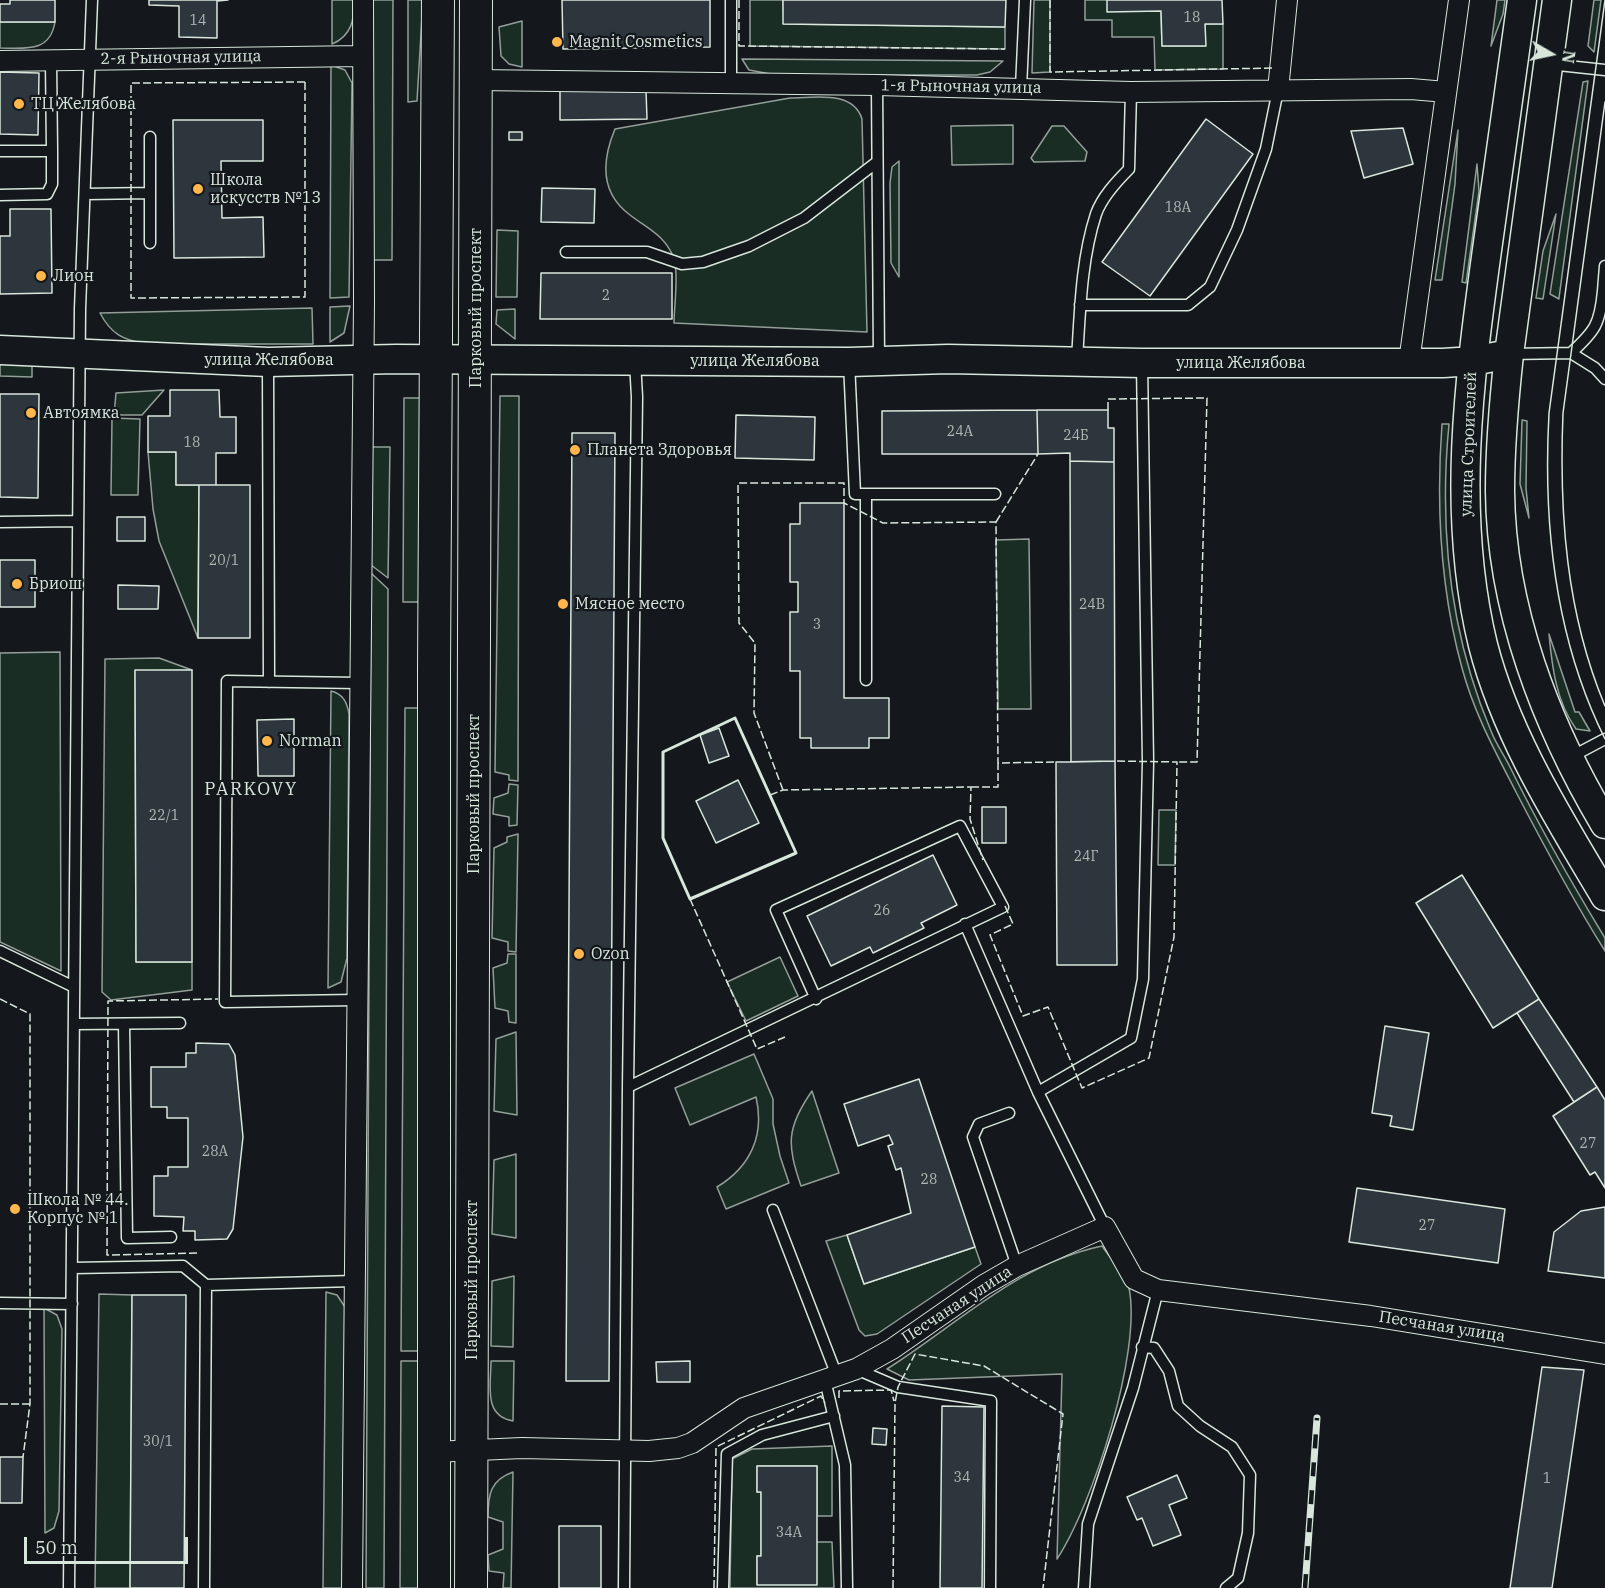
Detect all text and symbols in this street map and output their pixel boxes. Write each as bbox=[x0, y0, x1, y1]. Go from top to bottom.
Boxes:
house number: 18 bbox=[1184, 10, 1200, 26]
house number: 14 bbox=[190, 13, 206, 29]
north arrow bbox=[1521, 24, 1581, 84]
place label: Magnit Cosmetics bbox=[569, 32, 703, 52]
marker: Magnit Cosmetics bbox=[550, 35, 564, 49]
street label: 2-я Рыночная улица bbox=[100, 47, 262, 69]
text: N bbox=[1558, 49, 1580, 65]
street label: 1-я Рыночная улица bbox=[880, 76, 1042, 98]
place label: ТЦ Желябова bbox=[31, 94, 136, 114]
marker: ТЦ Желябова bbox=[12, 97, 26, 111]
place label: Школа искусств №13 bbox=[210, 170, 321, 208]
marker: Школа искусств №13 bbox=[191, 182, 205, 196]
house number: 18А bbox=[1165, 200, 1191, 216]
street label: Парковый проспект bbox=[466, 228, 486, 388]
place label: Лион bbox=[53, 266, 94, 286]
marker: Лион bbox=[34, 269, 48, 283]
house number: 2 bbox=[602, 288, 610, 304]
street label: улица Желябова bbox=[204, 350, 334, 370]
street label: улица Желябова bbox=[690, 351, 820, 371]
street label: улица Желябова bbox=[1176, 353, 1306, 373]
street label: улица Строителей bbox=[1457, 371, 1481, 517]
place label: Автоямка bbox=[43, 403, 120, 423]
marker: Автоямка bbox=[24, 406, 38, 420]
house number: 24А bbox=[947, 424, 973, 440]
house number: 24Б bbox=[1063, 428, 1089, 444]
house number: 18 bbox=[184, 435, 200, 451]
place label: Планета Здоровья bbox=[587, 440, 732, 460]
marker: Планета Здоровья bbox=[568, 443, 582, 457]
house number: 20/1 bbox=[209, 553, 239, 569]
place label: Бриош bbox=[29, 574, 82, 594]
marker: Бриош bbox=[10, 577, 24, 591]
place label: Мясное место bbox=[575, 594, 685, 614]
marker: Мясное место bbox=[556, 597, 570, 611]
house number: 24В bbox=[1079, 597, 1105, 613]
house number: 3 bbox=[813, 617, 821, 633]
street label: Парковый проспект bbox=[464, 714, 484, 874]
place label: Norman bbox=[279, 731, 342, 751]
marker: Norman bbox=[260, 734, 274, 748]
district label: PARKOVY bbox=[204, 779, 298, 801]
house number: 22/1 bbox=[149, 808, 179, 824]
house number: 24Г bbox=[1074, 849, 1098, 865]
house number: 26 bbox=[874, 903, 890, 919]
place label: Ozon bbox=[591, 944, 630, 964]
marker: Ozon bbox=[572, 947, 586, 961]
house number: 27 bbox=[1580, 1136, 1596, 1152]
house number: 28А bbox=[202, 1144, 228, 1160]
house number: 28 bbox=[921, 1172, 937, 1188]
place label: Школа № 44. Корпус № 1 bbox=[27, 1190, 128, 1228]
street label: Парковый проспект bbox=[462, 1200, 482, 1360]
marker: Школа № 44. Корпус № 1 bbox=[8, 1202, 22, 1216]
house number: 27 bbox=[1419, 1218, 1435, 1234]
street label: Песчаная улица bbox=[898, 1262, 1016, 1348]
street label: Песчаная улица bbox=[1377, 1308, 1507, 1346]
house number: 30/1 bbox=[143, 1434, 173, 1450]
house number: 34 bbox=[954, 1470, 970, 1486]
house number: 1 bbox=[1543, 1471, 1551, 1487]
scale bar bbox=[27, 1525, 190, 1563]
house number: 34А bbox=[776, 1525, 802, 1541]
text: 50 m bbox=[35, 1536, 78, 1559]

